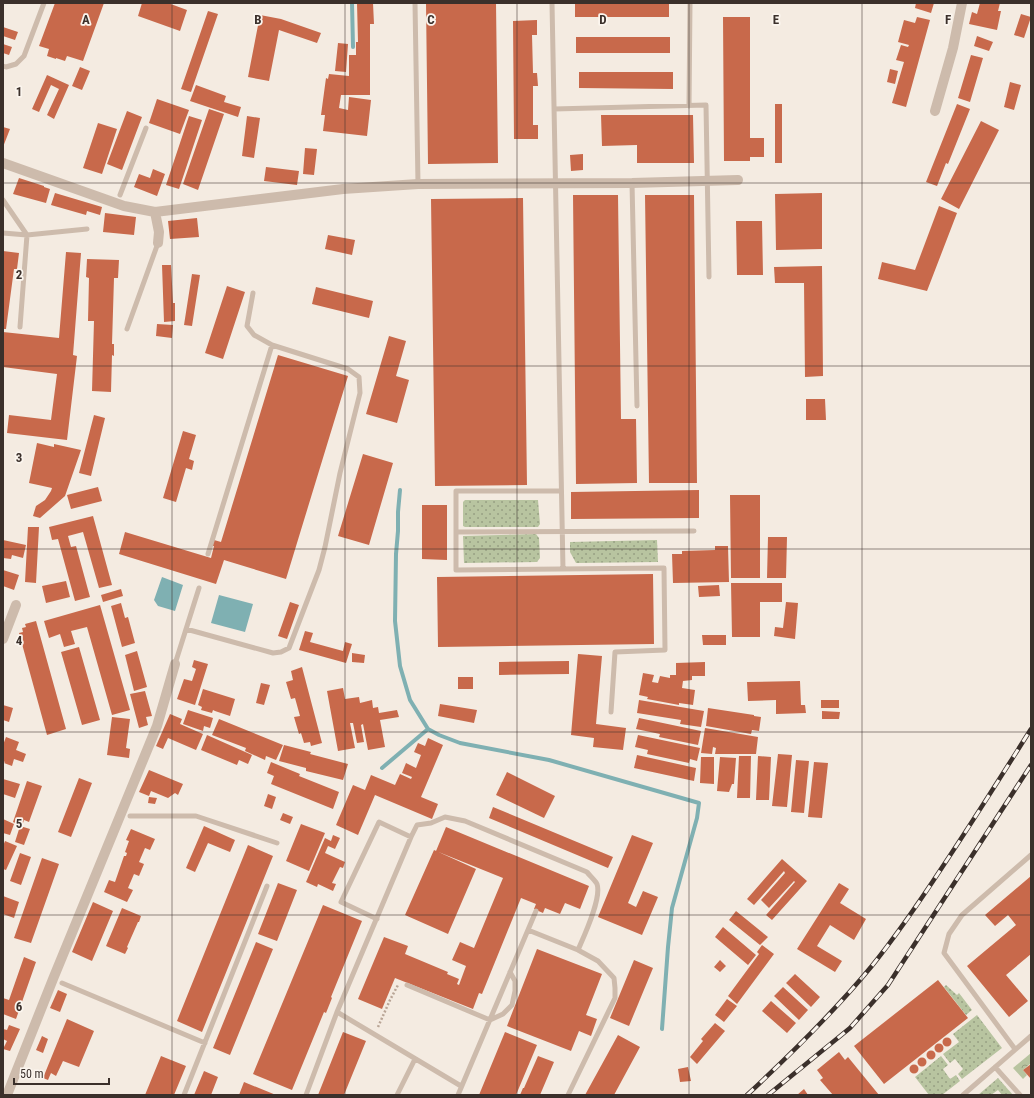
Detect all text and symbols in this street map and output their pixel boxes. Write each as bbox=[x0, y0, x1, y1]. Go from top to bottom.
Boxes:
text: A bbox=[82, 12, 90, 27]
text: B bbox=[254, 12, 262, 27]
text: C bbox=[427, 12, 435, 27]
text: D bbox=[599, 12, 607, 27]
text: E bbox=[773, 12, 780, 27]
text: F bbox=[945, 12, 951, 27]
text: 1 bbox=[16, 84, 22, 99]
text: 2 bbox=[16, 267, 23, 282]
text: 3 bbox=[16, 450, 22, 465]
text: 4 bbox=[16, 633, 23, 648]
text: 5 bbox=[16, 816, 23, 831]
text: 6 bbox=[16, 999, 23, 1014]
scale bar bbox=[14, 1060, 109, 1086]
text: 50 m bbox=[20, 1067, 44, 1081]

